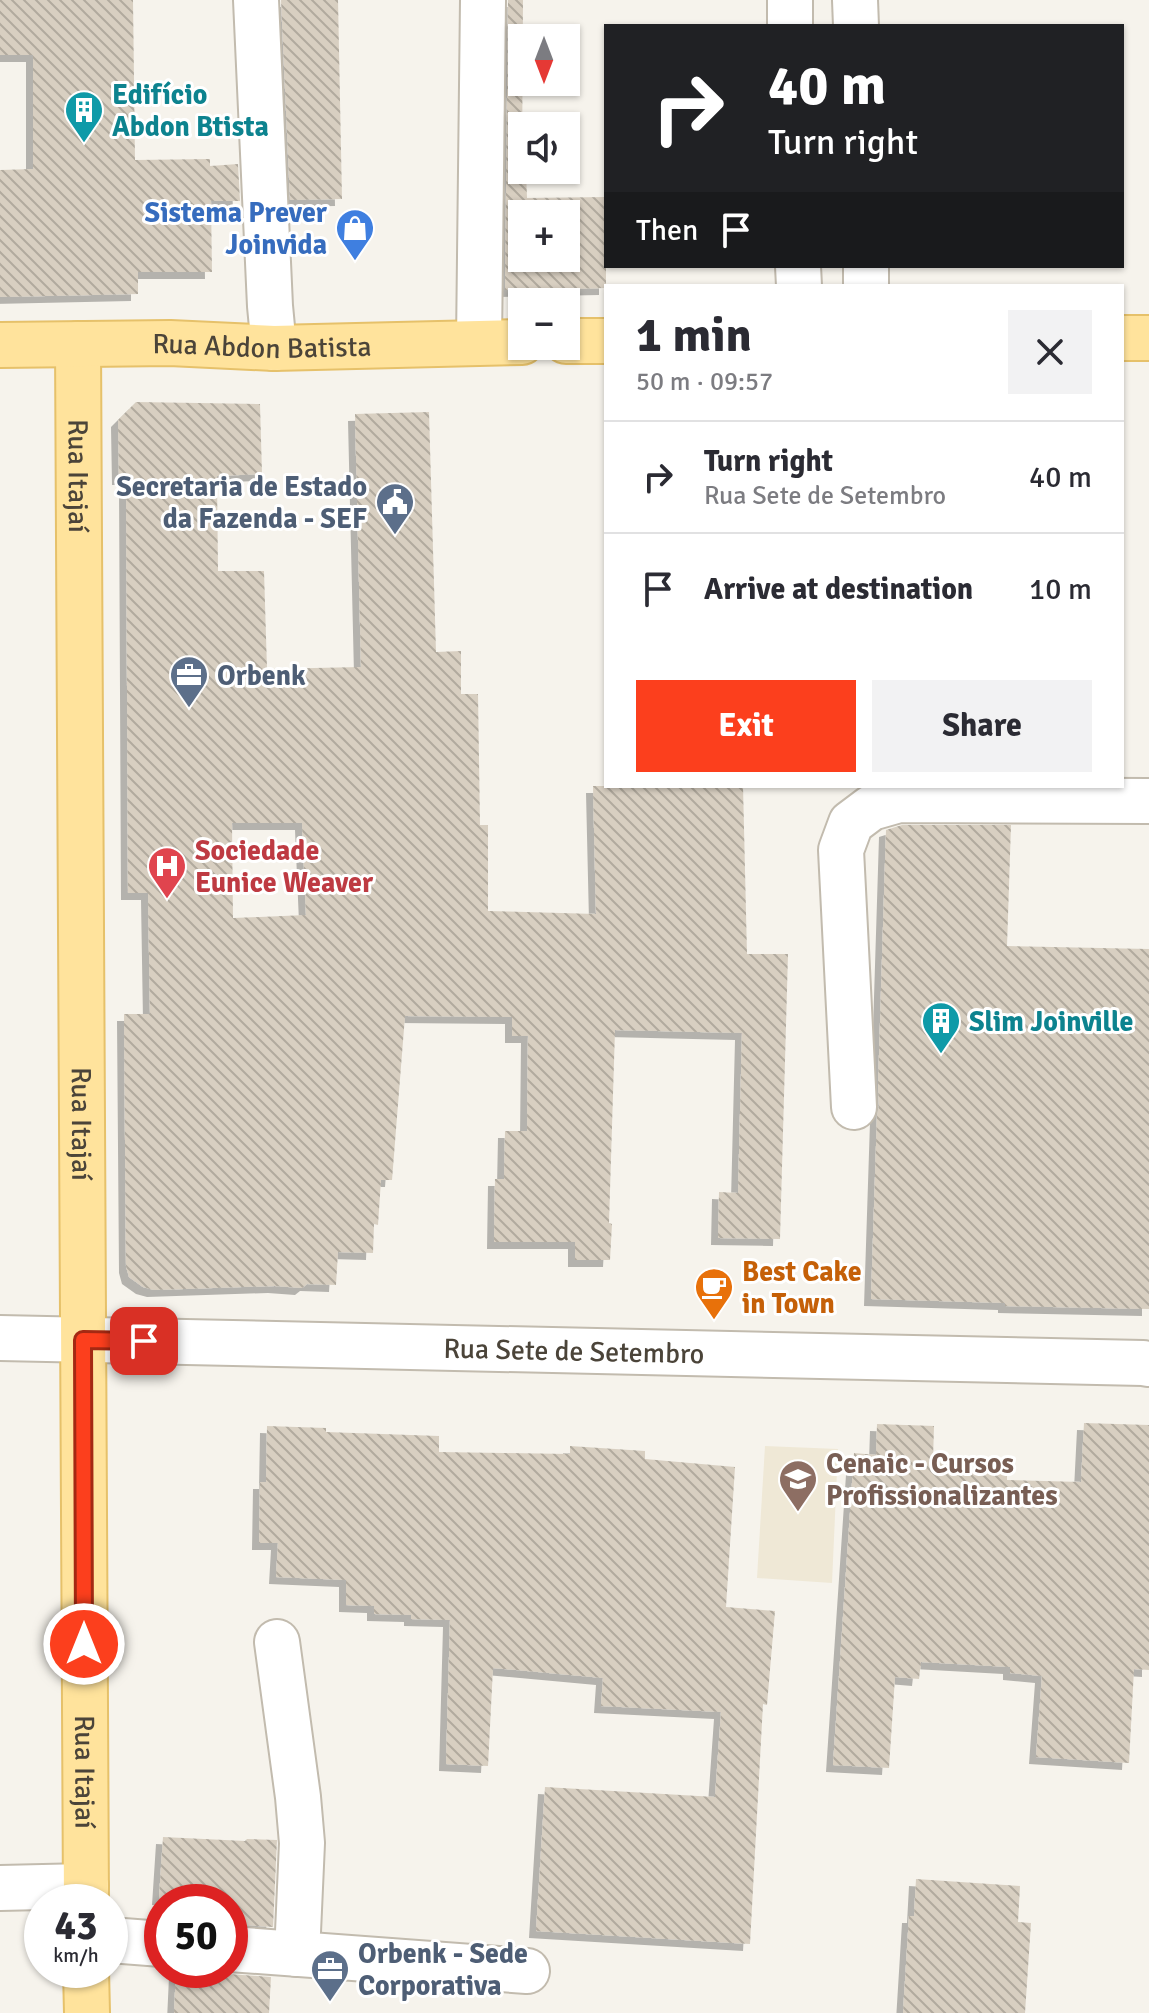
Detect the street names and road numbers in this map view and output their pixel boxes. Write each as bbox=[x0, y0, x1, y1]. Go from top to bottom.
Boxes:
street label: Rua Abdon Batista bbox=[152, 327, 372, 366]
street label: Rua Itajaí bbox=[60, 419, 95, 533]
street label: Rua Itajaí bbox=[64, 1067, 98, 1181]
street label: Rua Sete de Setembro bbox=[443, 1332, 705, 1371]
street label: Rua Itajaí bbox=[67, 1715, 102, 1829]

